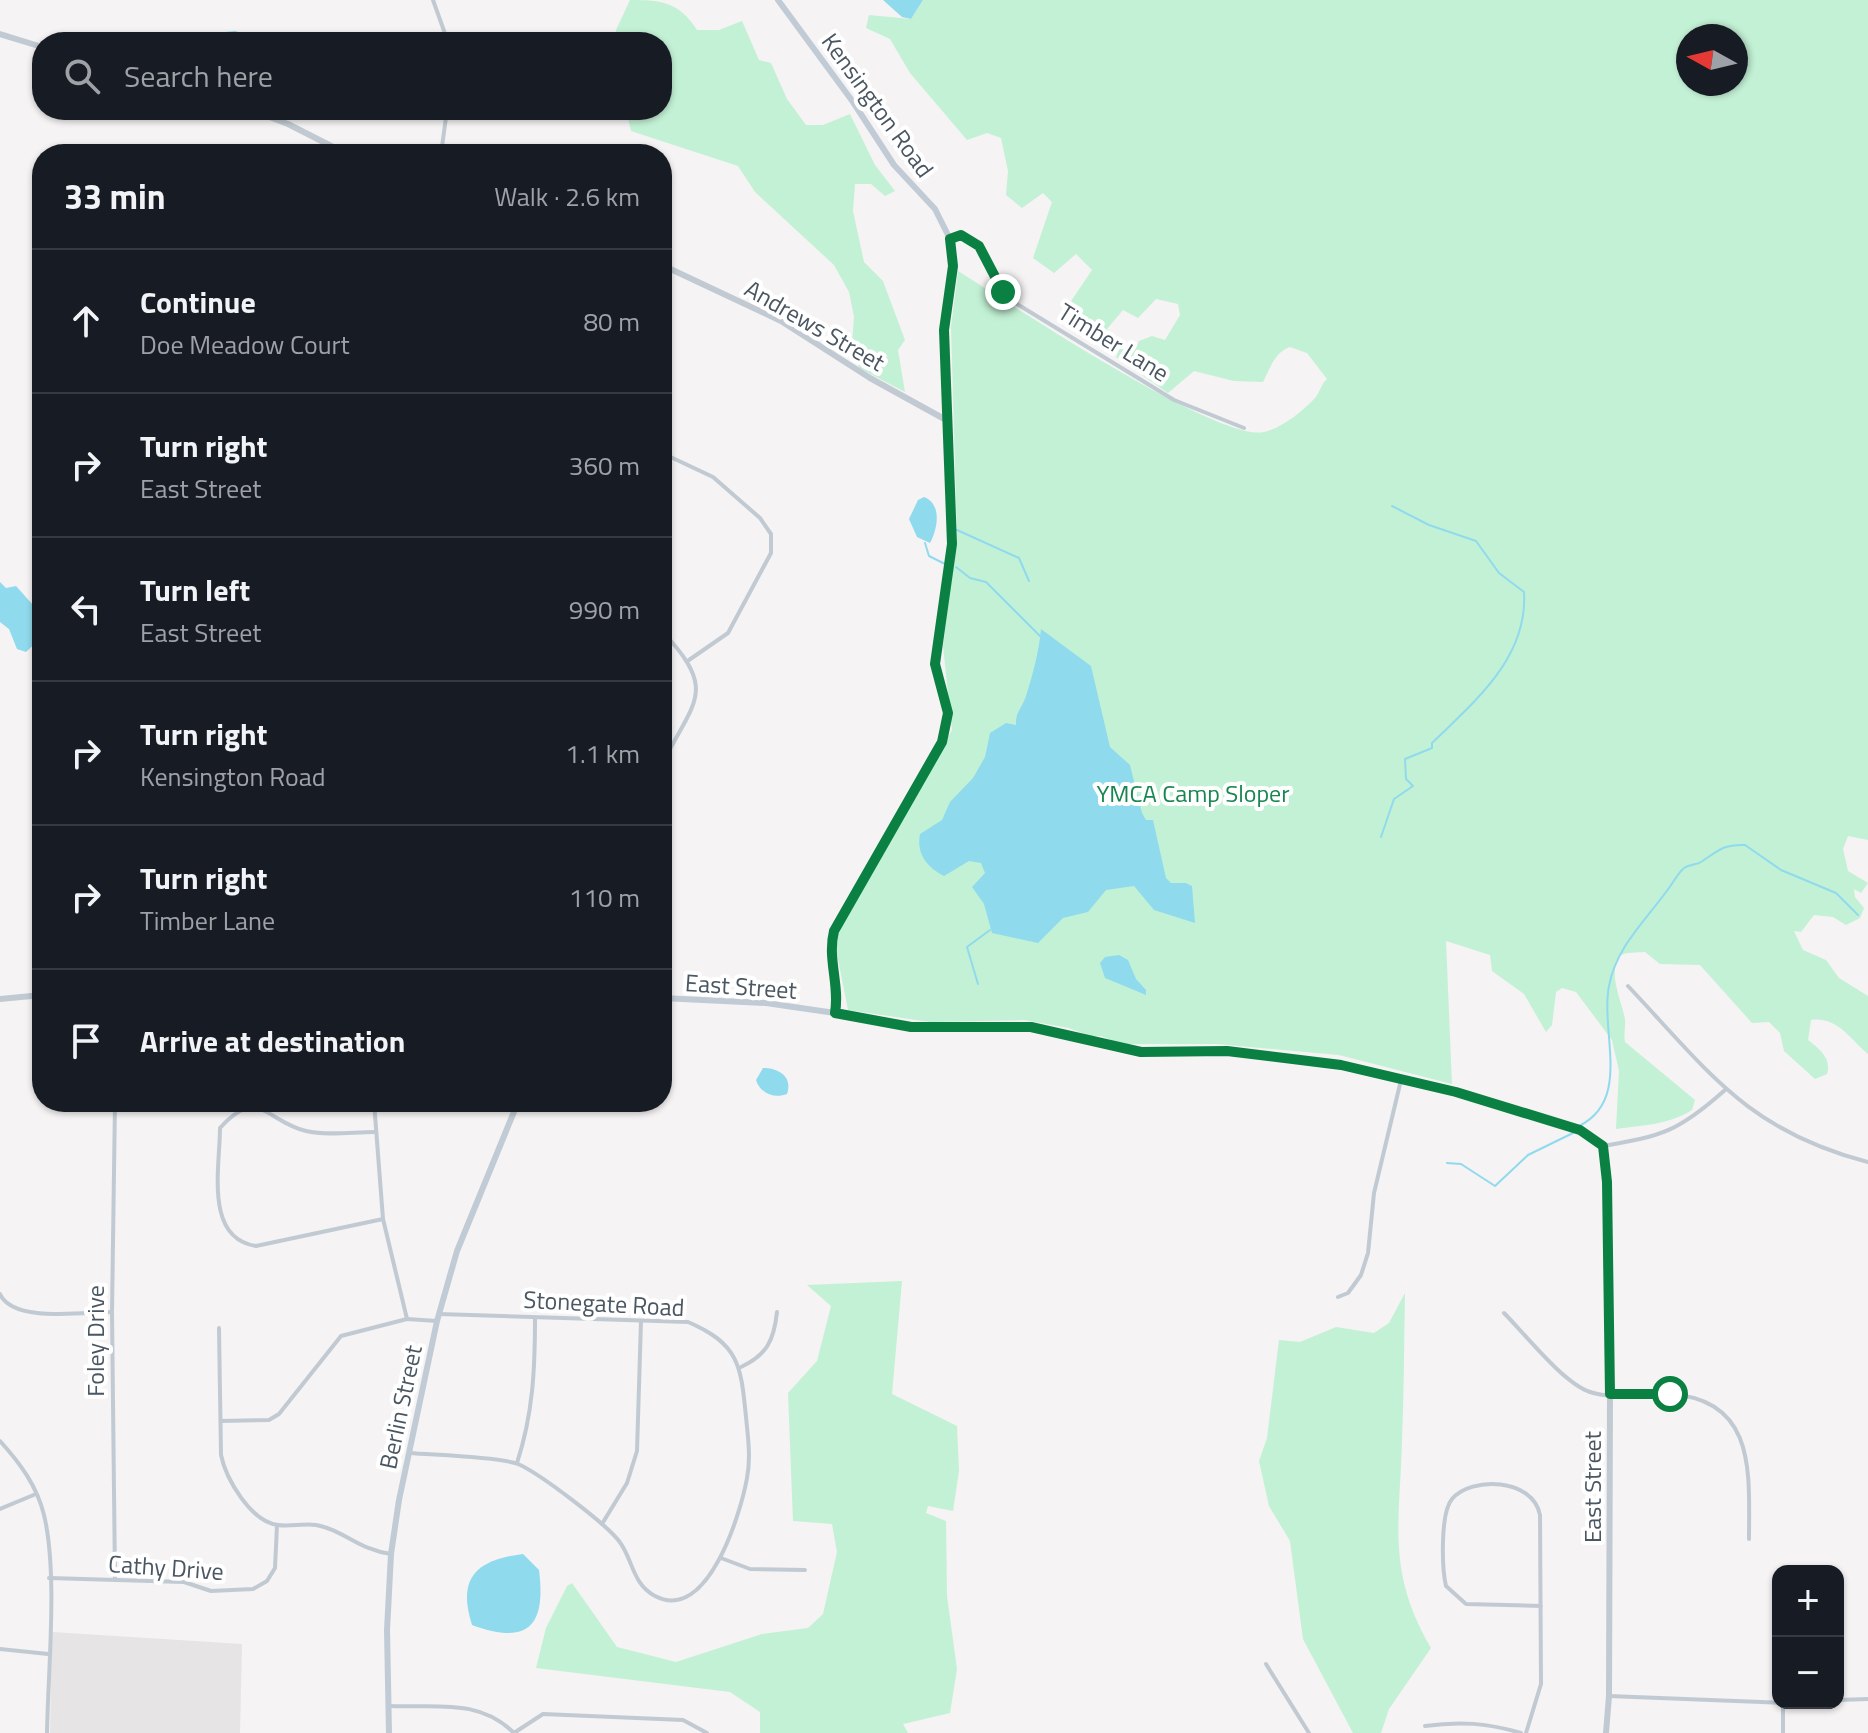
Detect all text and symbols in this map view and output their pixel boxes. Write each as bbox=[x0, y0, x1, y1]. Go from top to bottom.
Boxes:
north arrow bbox=[1676, 24, 1748, 96]
street label: Kensington Road bbox=[813, 25, 943, 185]
search box bbox=[32, 32, 672, 120]
text: Search here bbox=[124, 53, 273, 99]
icon: search bbox=[60, 54, 104, 98]
text: 33 min bbox=[64, 170, 166, 222]
text: Walk · 2.6 km bbox=[494, 177, 640, 216]
street label: Andrews Street bbox=[738, 270, 892, 380]
route end bbox=[985, 274, 1021, 310]
text: Continue bbox=[140, 279, 256, 325]
street label: Timber Lane bbox=[1052, 294, 1176, 390]
icon: ahead bbox=[64, 299, 108, 343]
text: 80 m bbox=[583, 302, 640, 341]
text: Doe Meadow Court bbox=[140, 325, 350, 364]
text: Turn right bbox=[140, 423, 268, 469]
icon: right bbox=[64, 443, 108, 487]
text: 360 m bbox=[569, 446, 640, 485]
text: East Street bbox=[140, 469, 261, 508]
text: Turn left bbox=[140, 567, 250, 613]
icon: left bbox=[64, 587, 108, 631]
text: 990 m bbox=[569, 590, 640, 629]
text: East Street bbox=[140, 613, 261, 652]
text: Turn right bbox=[140, 711, 268, 757]
icon: right bbox=[64, 731, 108, 775]
text: 1.1 km bbox=[565, 734, 640, 773]
text: Kensington Road bbox=[140, 757, 325, 796]
park label: YMCA Camp Sloper bbox=[1096, 775, 1290, 811]
text: Turn right bbox=[140, 855, 268, 901]
icon: right bbox=[64, 875, 108, 919]
text: 110 m bbox=[569, 878, 640, 917]
text: Timber Lane bbox=[140, 901, 275, 940]
street label: East Street bbox=[684, 964, 799, 1008]
text: Arrive at destination bbox=[140, 1018, 405, 1064]
icon: arrive bbox=[64, 1019, 108, 1063]
street label: Stonegate Road bbox=[523, 1281, 685, 1325]
street label: Foley Drive bbox=[77, 1285, 113, 1397]
street label: Berlin Street bbox=[369, 1341, 431, 1472]
route start bbox=[1652, 1376, 1688, 1412]
street label: East Street bbox=[1574, 1430, 1610, 1543]
street label: Cathy Drive bbox=[107, 1545, 225, 1589]
map controls bbox=[1772, 1565, 1844, 1709]
button: + bbox=[1772, 1565, 1844, 1637]
button: − bbox=[1772, 1637, 1844, 1709]

